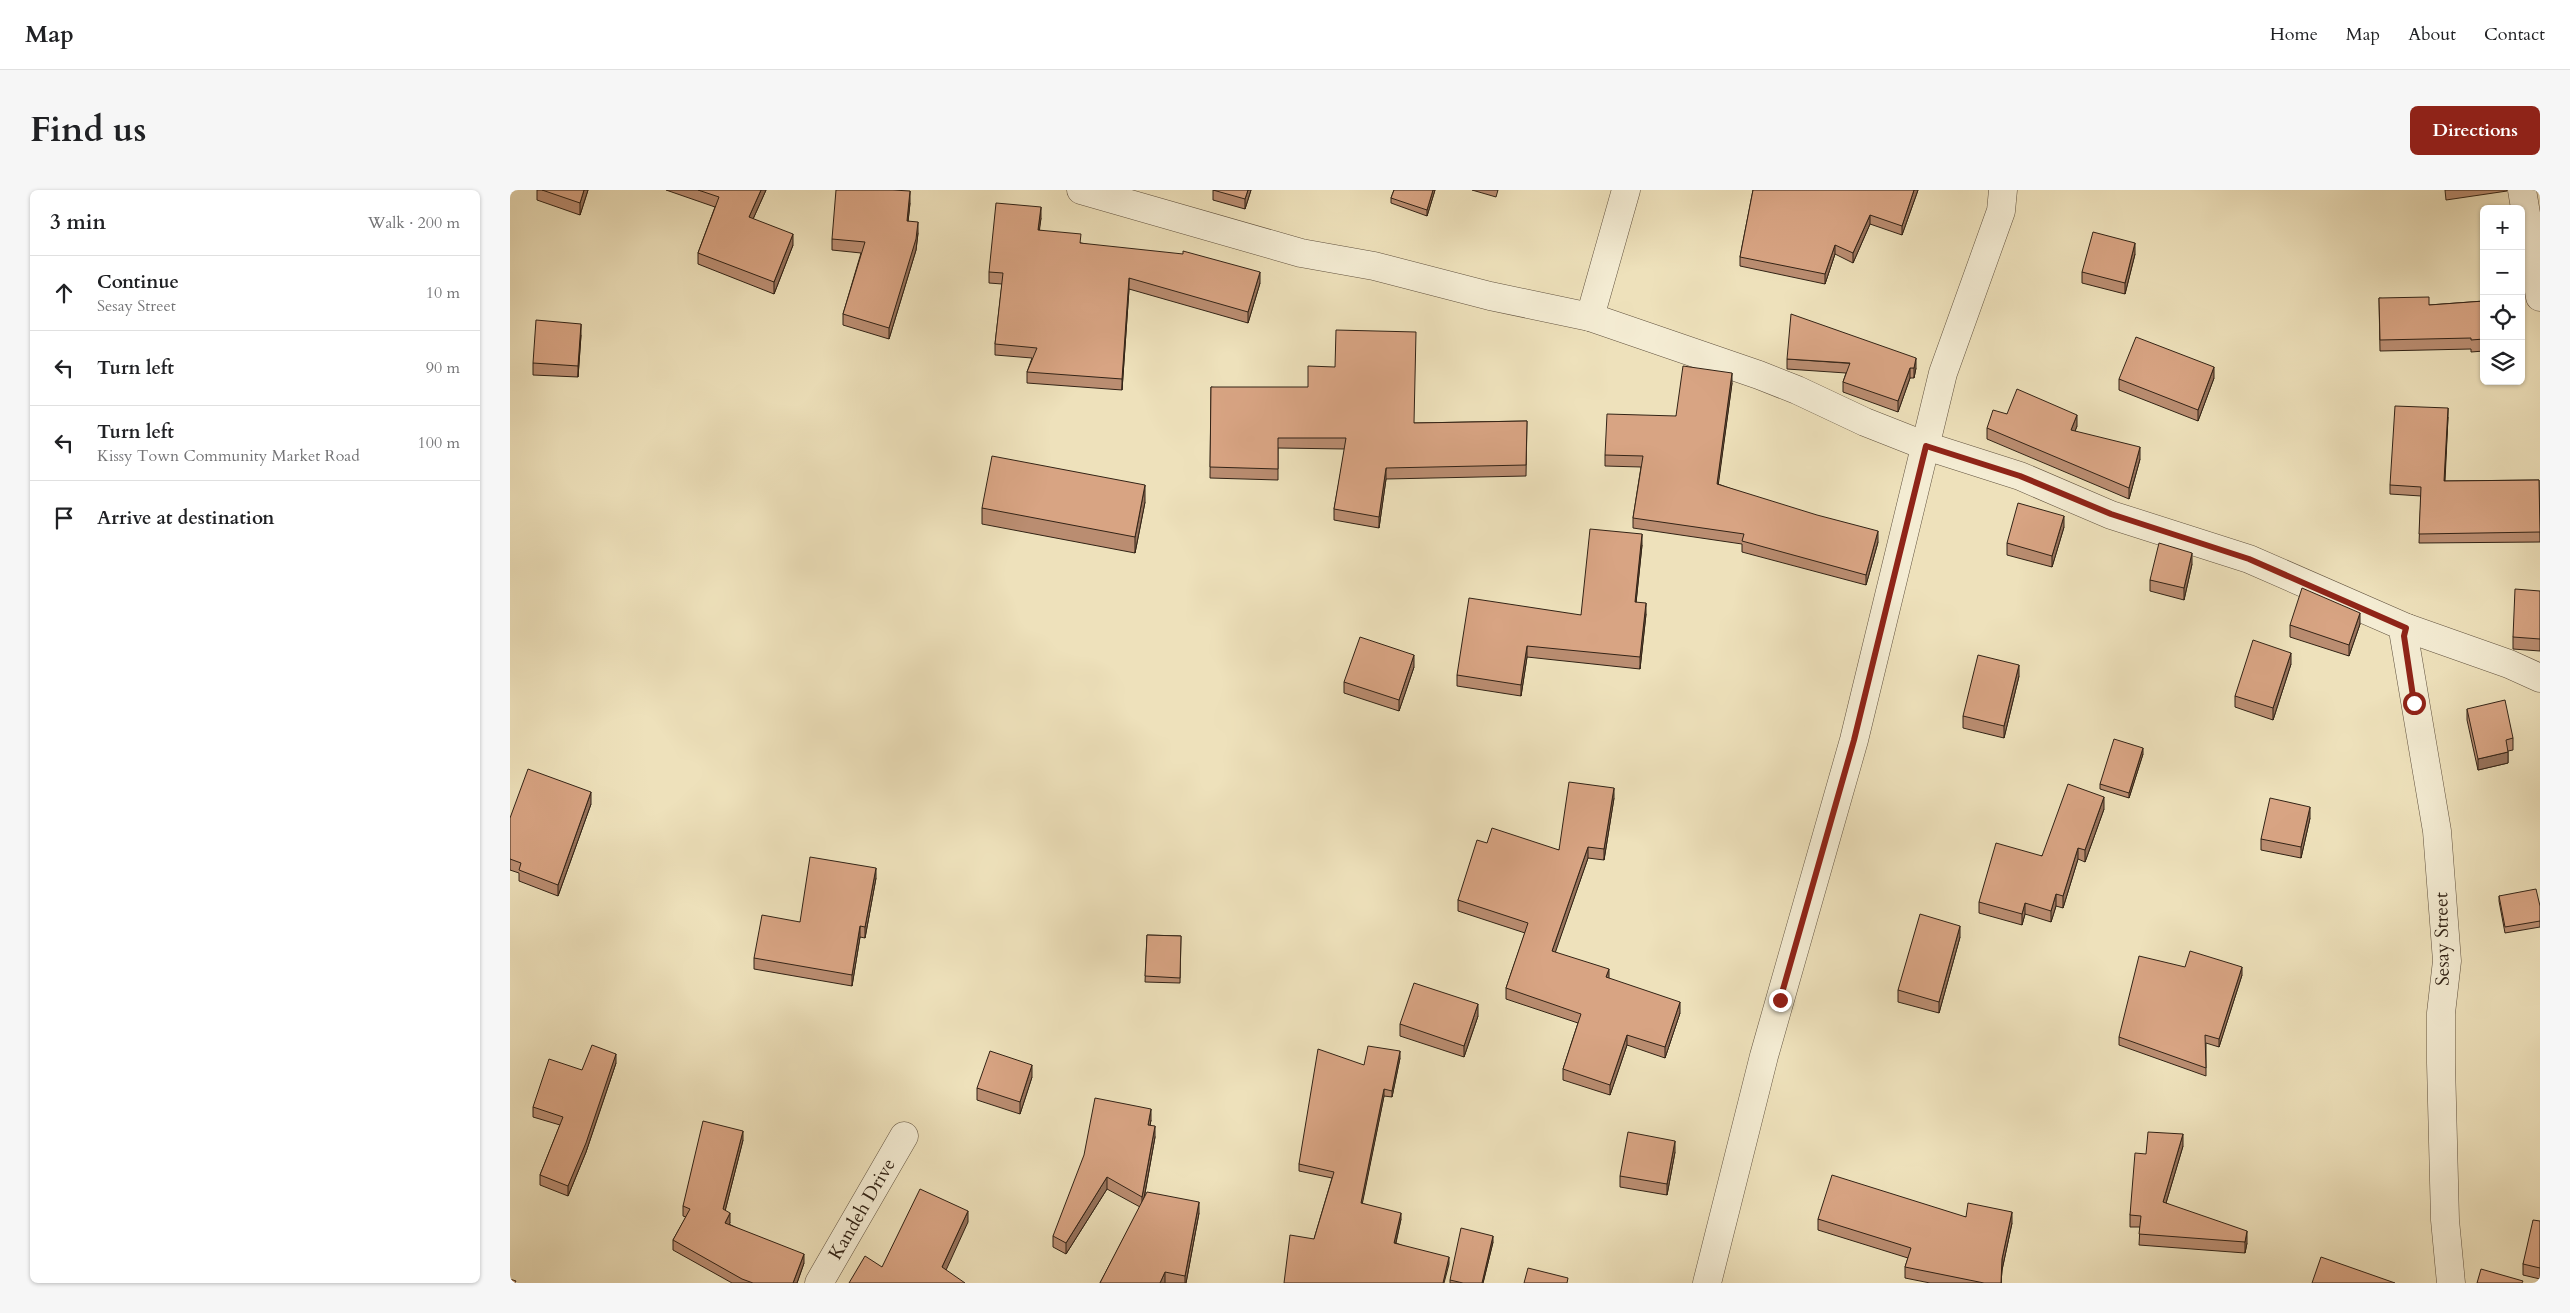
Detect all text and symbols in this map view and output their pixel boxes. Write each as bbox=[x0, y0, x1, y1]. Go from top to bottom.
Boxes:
text: Map bbox=[25, 18, 74, 51]
text: Home bbox=[2270, 22, 2318, 47]
text: Map bbox=[2346, 22, 2380, 47]
text: About bbox=[2408, 22, 2456, 47]
text: Contact bbox=[2484, 22, 2545, 47]
text: Find us bbox=[30, 106, 146, 154]
button: Directions bbox=[2410, 106, 2540, 155]
map controls bbox=[2480, 205, 2525, 385]
button: + bbox=[2480, 205, 2525, 250]
text: 3 min bbox=[50, 208, 106, 237]
text: Walk · 200 m bbox=[368, 212, 460, 234]
button: − bbox=[2480, 250, 2525, 295]
text: Continue bbox=[97, 269, 179, 295]
icon: ahead bbox=[50, 279, 78, 307]
text: 10 m bbox=[426, 282, 460, 304]
text: Sesay Street bbox=[97, 295, 176, 317]
button: locate bbox=[2480, 295, 2525, 340]
button: layers bbox=[2480, 340, 2525, 385]
icon: left bbox=[50, 354, 78, 382]
text: Turn left bbox=[97, 355, 174, 381]
text: 90 m bbox=[426, 357, 460, 379]
text: Turn left bbox=[97, 419, 174, 445]
icon: left bbox=[50, 429, 78, 457]
text: 100 m bbox=[418, 432, 460, 454]
text: Kissy Town Community Market Road bbox=[97, 445, 360, 467]
icon: arrive bbox=[50, 504, 78, 532]
text: Arrive at destination bbox=[97, 505, 274, 531]
route start bbox=[2403, 692, 2426, 715]
street label: Sesay Street bbox=[2428, 892, 2456, 986]
route end bbox=[1769, 989, 1792, 1012]
street label: Kandeh Drive bbox=[822, 1153, 902, 1265]

